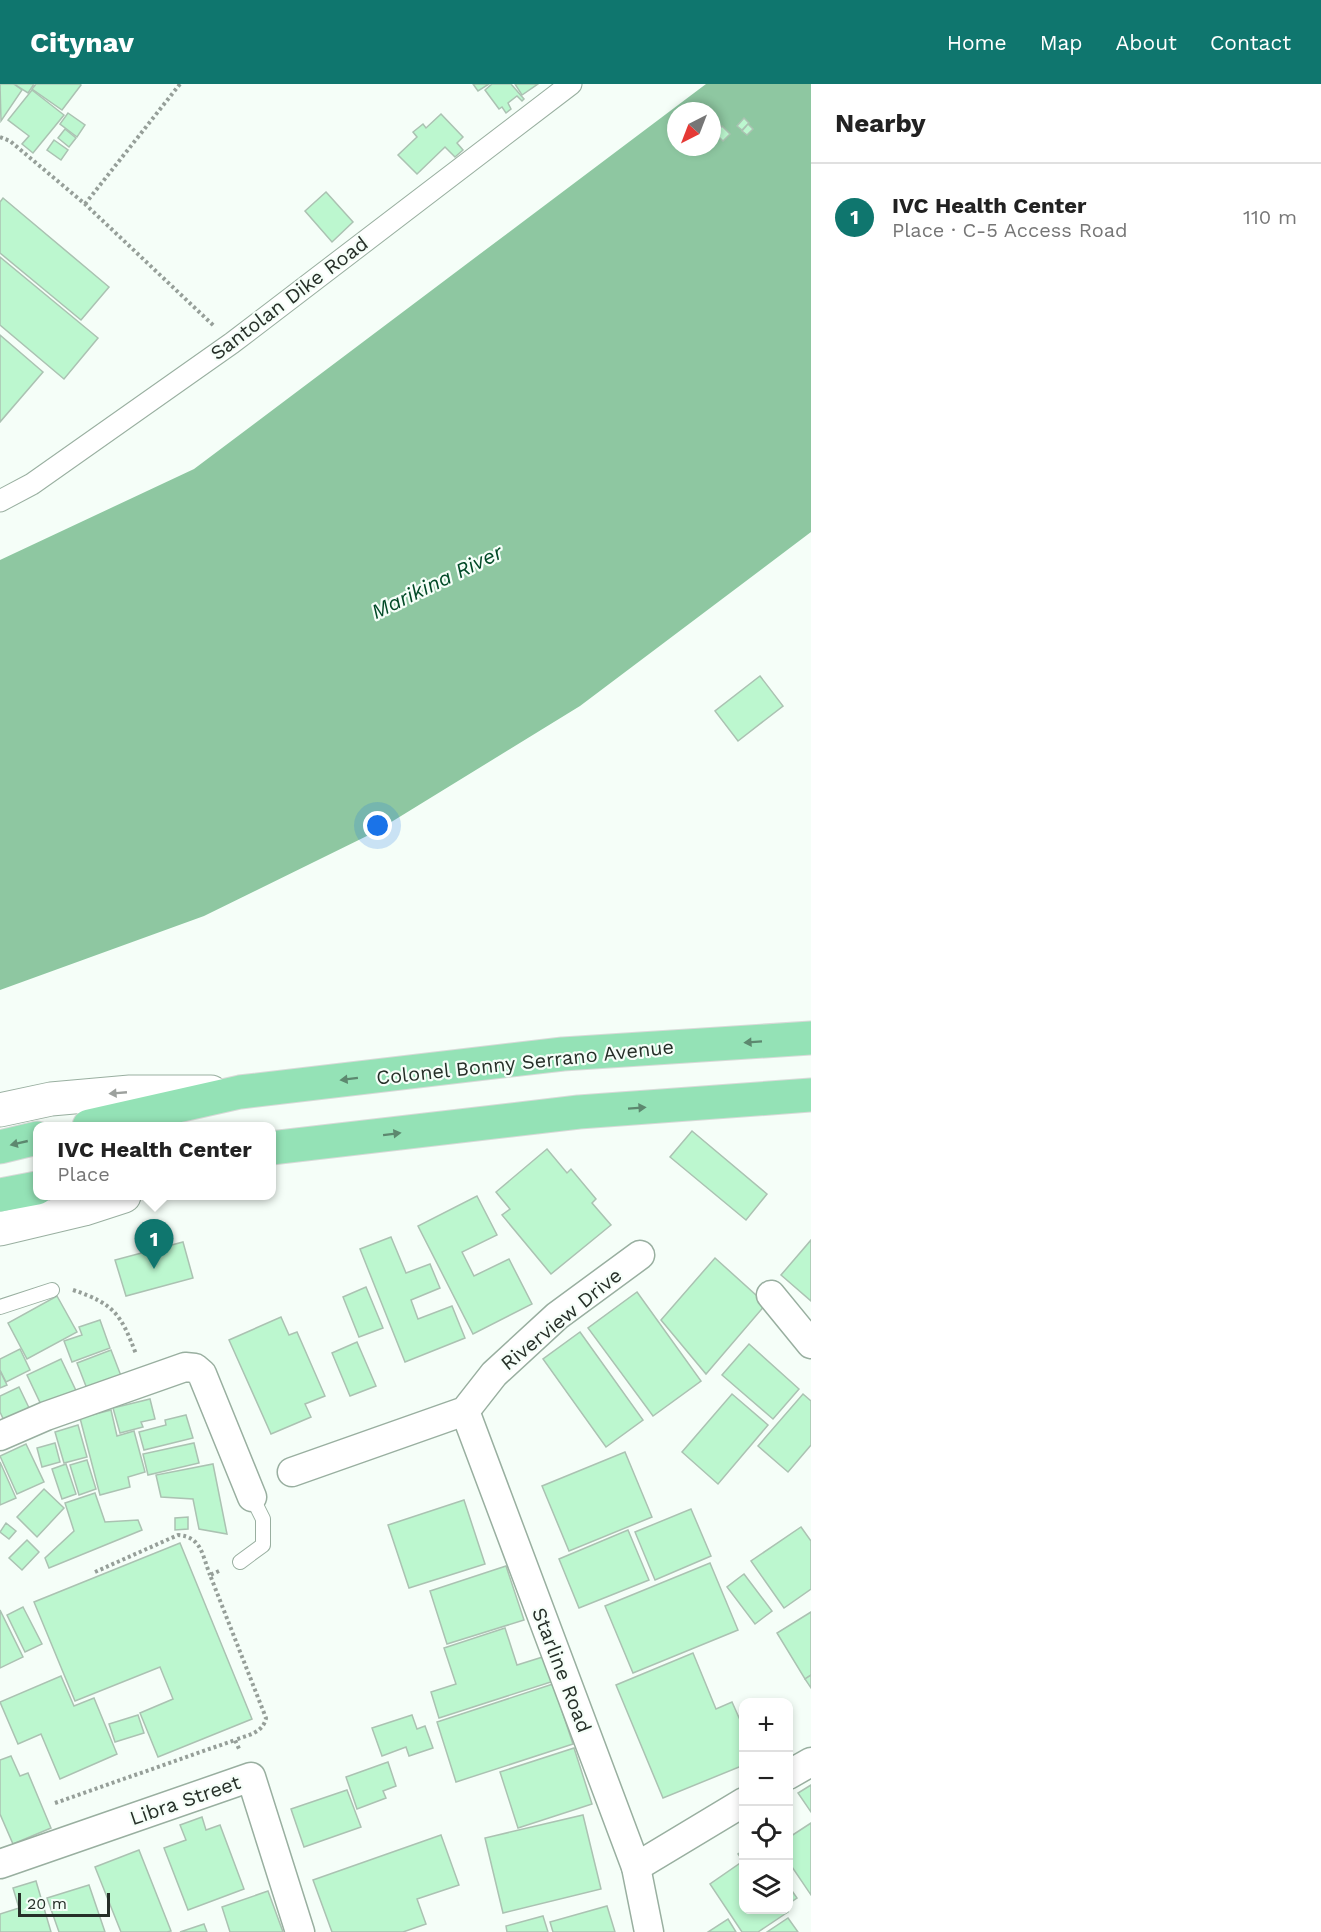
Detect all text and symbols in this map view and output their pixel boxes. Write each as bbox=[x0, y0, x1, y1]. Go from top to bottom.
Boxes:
text: Citynav bbox=[30, 26, 134, 59]
text: Home bbox=[947, 30, 1007, 55]
text: Map bbox=[1040, 30, 1083, 55]
text: About bbox=[1116, 30, 1177, 55]
text: Contact bbox=[1210, 30, 1291, 55]
north arrow bbox=[667, 102, 721, 156]
text: Nearby bbox=[835, 108, 926, 138]
text: IVC Health Center bbox=[892, 193, 1086, 218]
text: 1 bbox=[850, 205, 859, 229]
text: 110 m bbox=[1243, 205, 1297, 229]
text: Place · C-5 Access Road bbox=[892, 218, 1128, 242]
street label: Santolan Dike Road bbox=[206, 231, 372, 365]
water label: Marikina River bbox=[367, 539, 507, 624]
your location bbox=[363, 811, 392, 840]
street label: Colonel Bonny Serrano Avenue bbox=[375, 1034, 675, 1090]
one-way arrow bbox=[743, 1037, 762, 1046]
one-way arrow bbox=[340, 1074, 359, 1084]
one-way arrow bbox=[109, 1088, 128, 1098]
one-way arrow bbox=[628, 1103, 647, 1112]
popup bbox=[33, 1122, 276, 1200]
one-way arrow bbox=[382, 1129, 401, 1139]
text: IVC Health Center bbox=[57, 1137, 252, 1162]
one-way arrow bbox=[9, 1138, 28, 1148]
text: Place bbox=[57, 1162, 110, 1186]
pin: 1 bbox=[134, 1220, 174, 1269]
street label: Riverview Drive bbox=[496, 1263, 626, 1375]
street label: Starline Road bbox=[527, 1604, 597, 1736]
map controls bbox=[739, 1698, 793, 1914]
button: + bbox=[739, 1698, 793, 1752]
button: − bbox=[739, 1752, 793, 1806]
street label: Libra Street bbox=[126, 1770, 244, 1830]
button: locate bbox=[739, 1806, 793, 1860]
button: layers bbox=[739, 1860, 793, 1914]
scale bar bbox=[18, 1890, 110, 1918]
text: 20 m bbox=[27, 1894, 67, 1913]

